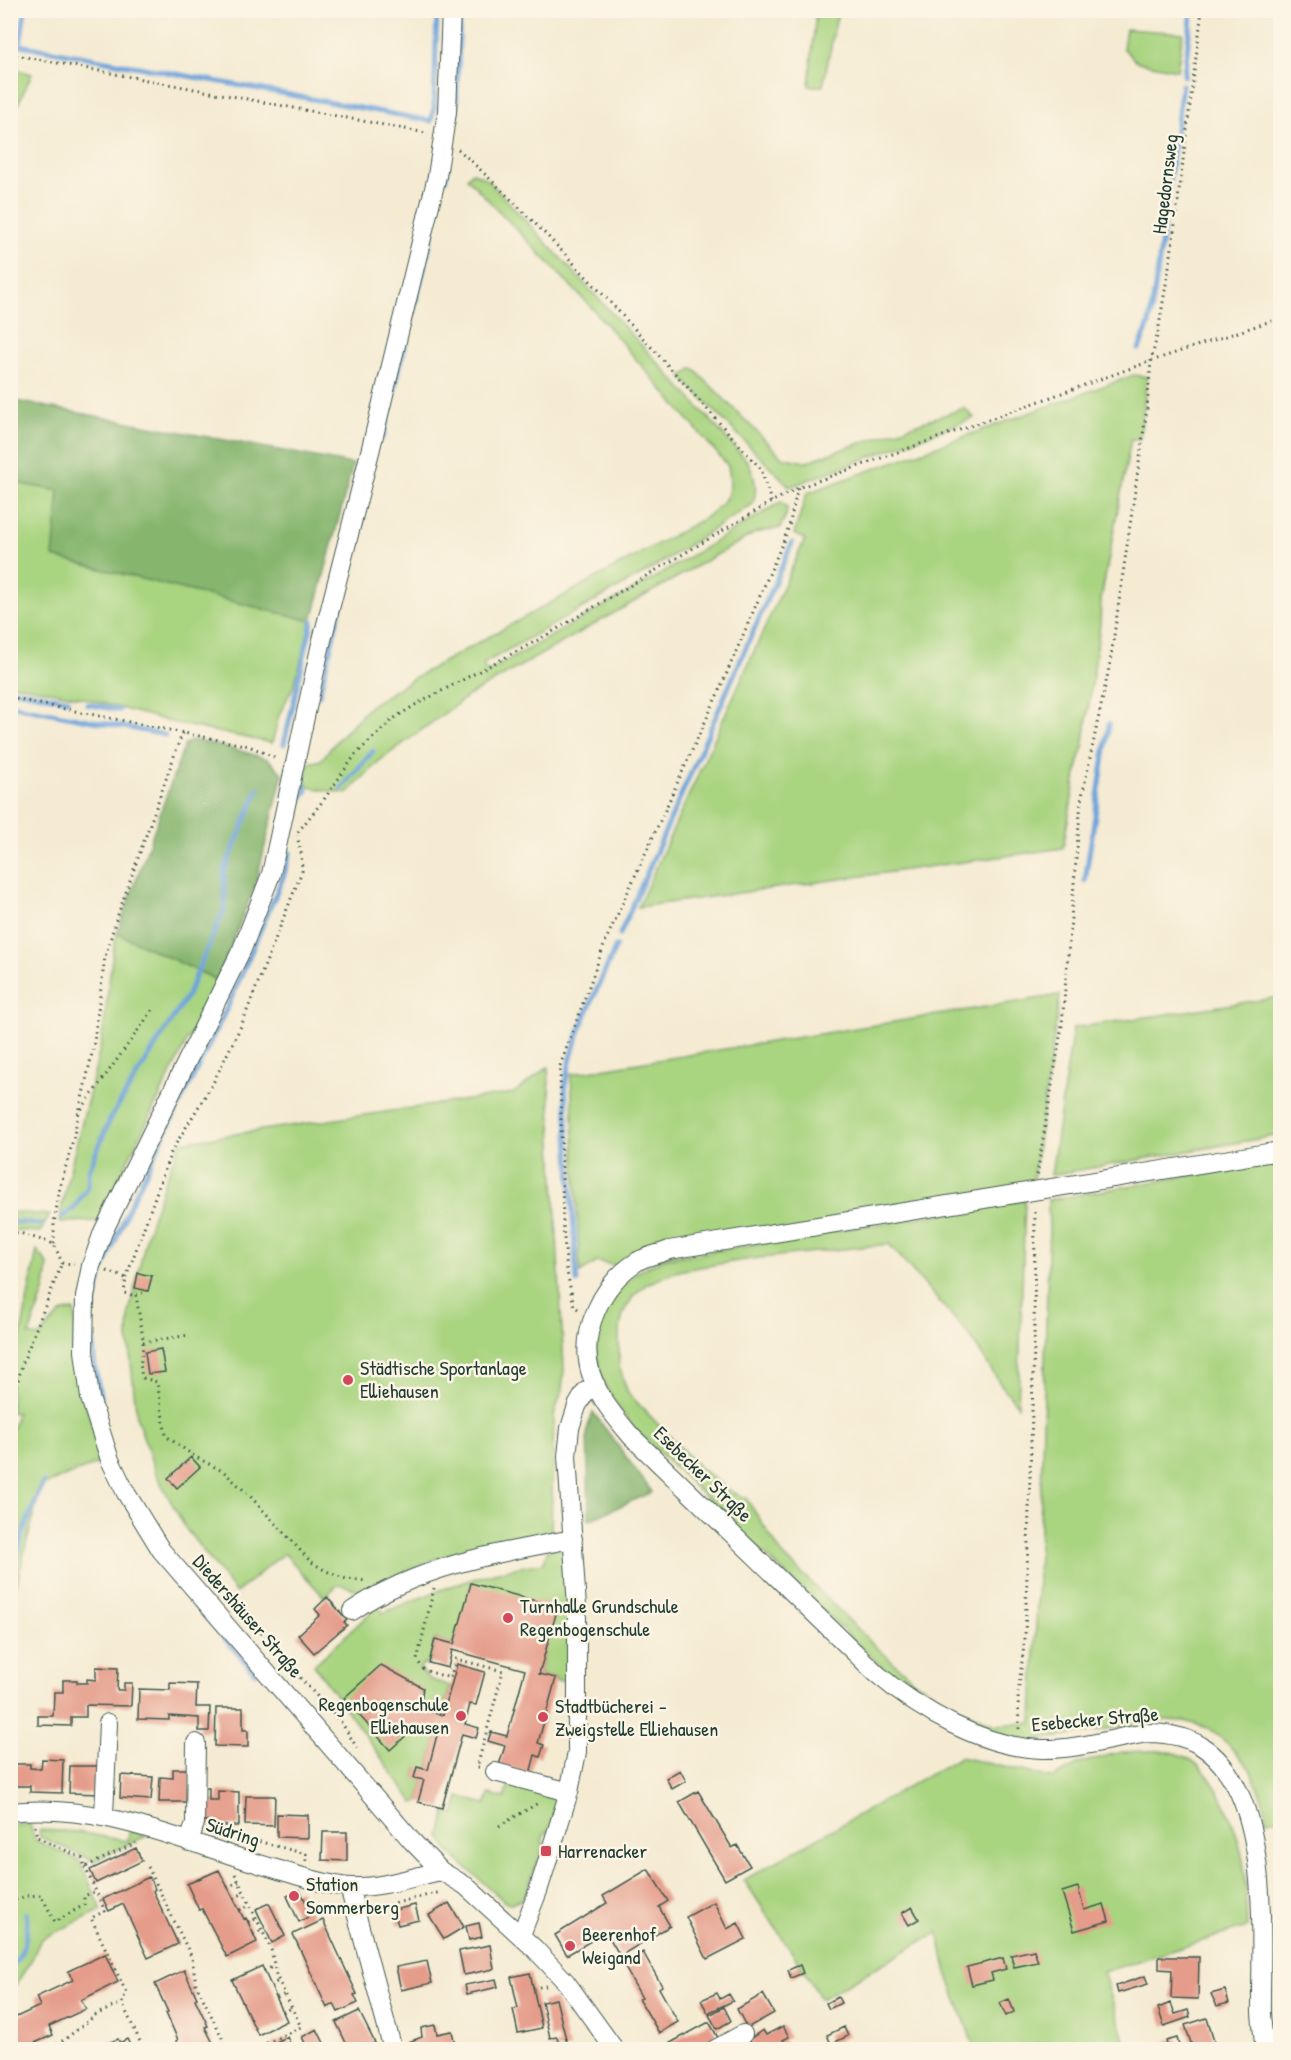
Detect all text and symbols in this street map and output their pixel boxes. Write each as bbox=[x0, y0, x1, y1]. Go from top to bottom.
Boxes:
street label: Hagedornsweg bbox=[1145, 132, 1184, 235]
place label: Städtische Sportanlage Elliehausen bbox=[360, 1354, 527, 1404]
marker: Städtische Sportanlage Elliehausen bbox=[341, 1373, 355, 1387]
street label: Esebecker Straße bbox=[648, 1420, 758, 1528]
street label: Diedershäuser Straße bbox=[187, 1548, 310, 1683]
place label: Turnhalle Grundschule Regenbogenschule bbox=[520, 1592, 679, 1642]
marker: Turnhalle Grundschule Regenbogenschule bbox=[501, 1611, 515, 1625]
place label: Regenbogenschule Elliehausen bbox=[319, 1690, 449, 1740]
place label: Stadtbücherei - Zweigstelle Elliehausen bbox=[555, 1692, 718, 1742]
street label: Esebecker Straße bbox=[1030, 1700, 1160, 1737]
marker: Regenbogenschule Elliehausen bbox=[454, 1709, 468, 1723]
marker: Stadtbücherei - Zweigstelle Elliehausen bbox=[536, 1710, 550, 1724]
street label: Südring bbox=[203, 1810, 264, 1853]
place label: Harrenacker bbox=[558, 1837, 647, 1864]
marker: Harrenacker bbox=[539, 1844, 553, 1858]
place label: Station Sommerberg bbox=[306, 1870, 399, 1920]
marker: Station Sommerberg bbox=[287, 1889, 301, 1903]
place label: Beerenhof Weigand bbox=[582, 1920, 656, 1970]
marker: Beerenhof Weigand bbox=[563, 1939, 577, 1953]

